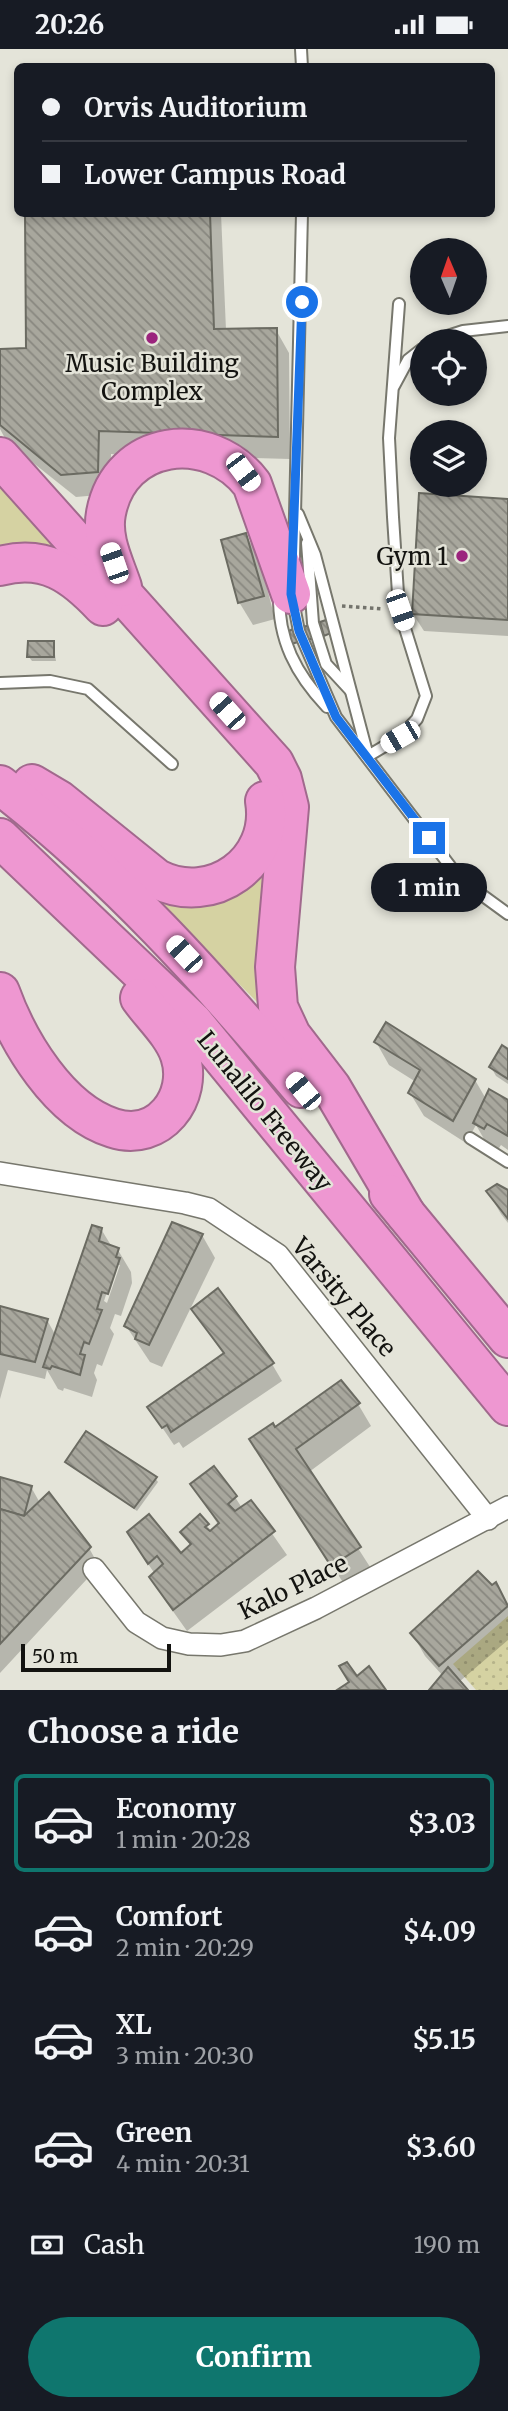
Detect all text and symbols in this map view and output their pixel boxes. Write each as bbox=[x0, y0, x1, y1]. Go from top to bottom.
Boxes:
text: 20:26 bbox=[35, 8, 104, 41]
text: Orvis Auditorium bbox=[84, 91, 307, 124]
text: Lower Campus Road bbox=[84, 158, 346, 191]
north arrow bbox=[410, 238, 486, 315]
map controls bbox=[410, 238, 487, 497]
route start bbox=[286, 286, 318, 318]
button: locate bbox=[410, 329, 487, 406]
marker: Music Building Complex bbox=[144, 330, 160, 346]
place label: Music Building Complex bbox=[65, 348, 239, 407]
button: layers bbox=[410, 420, 487, 497]
car bbox=[222, 449, 265, 495]
car bbox=[98, 540, 131, 586]
place label: Gym 1 bbox=[377, 541, 448, 572]
marker: Gym 1 bbox=[454, 548, 470, 564]
car bbox=[384, 587, 417, 633]
car bbox=[206, 688, 249, 734]
car bbox=[377, 717, 424, 757]
route end bbox=[413, 822, 445, 854]
callout: 1 min bbox=[371, 863, 487, 911]
text: 1 min bbox=[398, 873, 460, 902]
car bbox=[162, 931, 207, 977]
street label: Lunalilo Freeway bbox=[191, 1025, 339, 1197]
car bbox=[282, 1068, 325, 1114]
street label: Varsity Place bbox=[284, 1230, 403, 1363]
street label: Kalo Place bbox=[234, 1547, 352, 1627]
scale bar bbox=[21, 1641, 172, 1673]
text: 50 m bbox=[32, 1644, 78, 1668]
text: Choose a ride bbox=[28, 1712, 239, 1752]
icon: car bbox=[32, 1792, 95, 1855]
text: Economy bbox=[116, 1792, 236, 1825]
text: $3.03 bbox=[408, 1807, 476, 1840]
text: 1 min · 20:28 bbox=[116, 1825, 251, 1854]
icon: car bbox=[32, 1900, 95, 1963]
text: Comfort bbox=[116, 1900, 222, 1933]
text: $4.09 bbox=[403, 1915, 476, 1948]
text: 2 min · 20:29 bbox=[116, 1933, 254, 1962]
icon: car bbox=[32, 2008, 95, 2071]
text: XL bbox=[116, 2008, 152, 2041]
text: $5.15 bbox=[412, 2023, 476, 2056]
text: 3 min · 20:30 bbox=[116, 2041, 254, 2070]
icon: car bbox=[32, 2116, 95, 2179]
text: Green bbox=[116, 2116, 192, 2149]
text: $3.60 bbox=[405, 2131, 476, 2164]
text: 4 min · 20:31 bbox=[116, 2149, 250, 2178]
icon: cash bbox=[28, 2226, 66, 2264]
text: Cash bbox=[84, 2228, 145, 2261]
text: 190 m bbox=[414, 2230, 480, 2259]
button: Confirm bbox=[28, 2317, 480, 2397]

